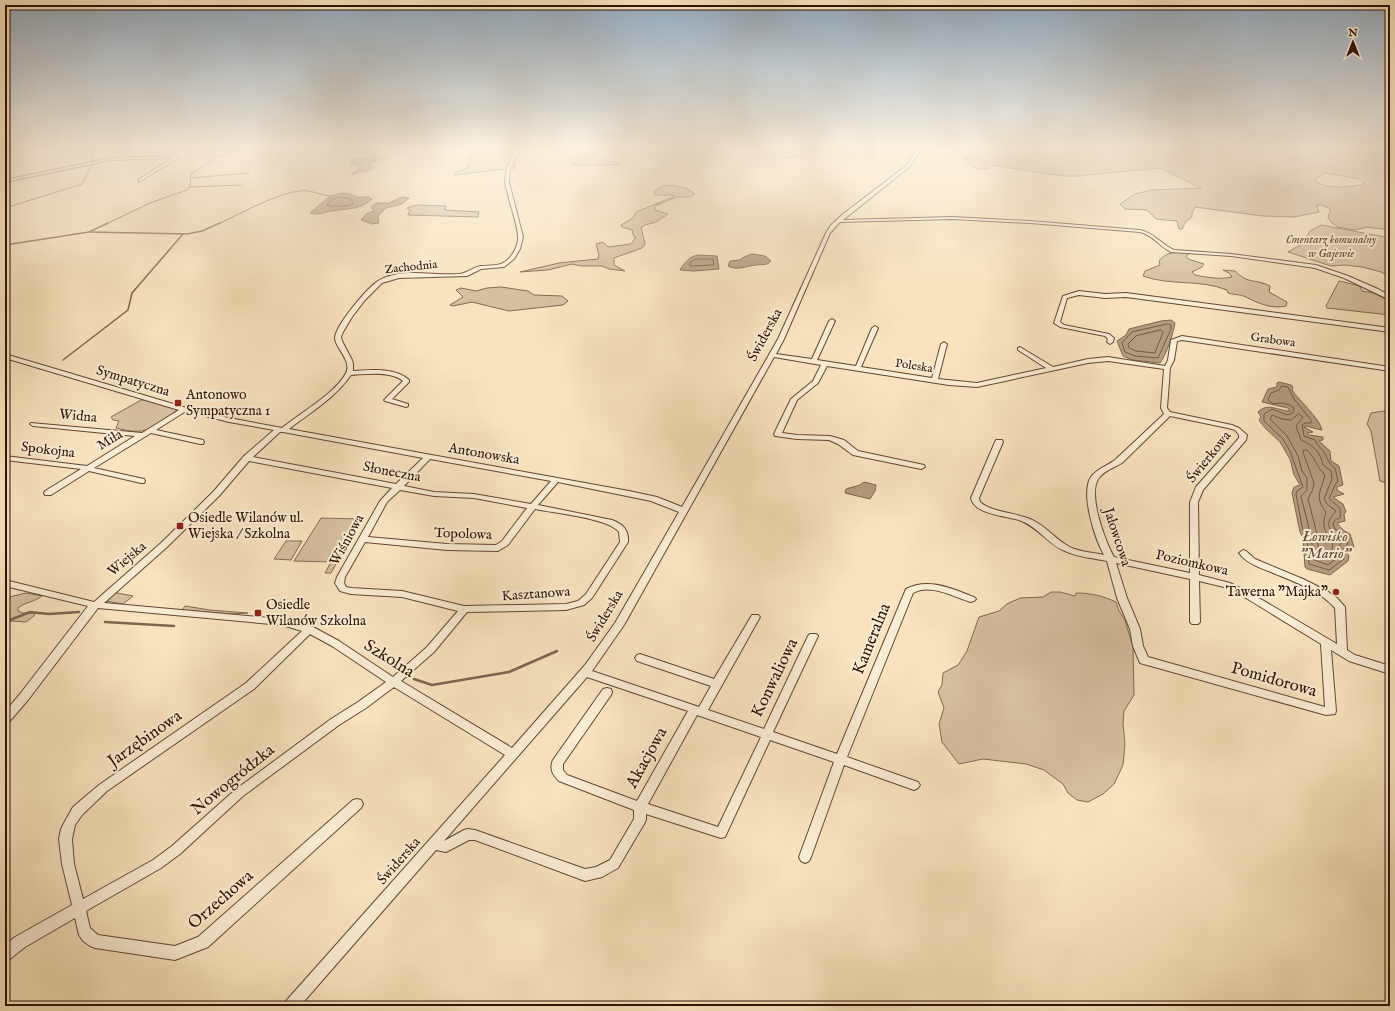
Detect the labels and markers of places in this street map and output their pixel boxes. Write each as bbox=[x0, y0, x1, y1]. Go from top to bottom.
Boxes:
place label: Antonowo Sympatyczna 1 bbox=[185, 386, 270, 420]
marker: Antonowo Sympatyczna 1 bbox=[173, 398, 183, 408]
place label: Osiedle Wilanów ul. Wiejska / Szkolna bbox=[188, 509, 304, 543]
marker: Osiedle Wilanów ul. Wiejska / Szkolna bbox=[175, 521, 185, 531]
place label: Tawerna "Majka" bbox=[1226, 583, 1328, 601]
marker: Tawerna "Majka" bbox=[1331, 587, 1341, 597]
place label: Osiedle Wilanów Szkolna bbox=[266, 596, 367, 630]
marker: Osiedle Wilanów Szkolna bbox=[253, 608, 263, 618]

